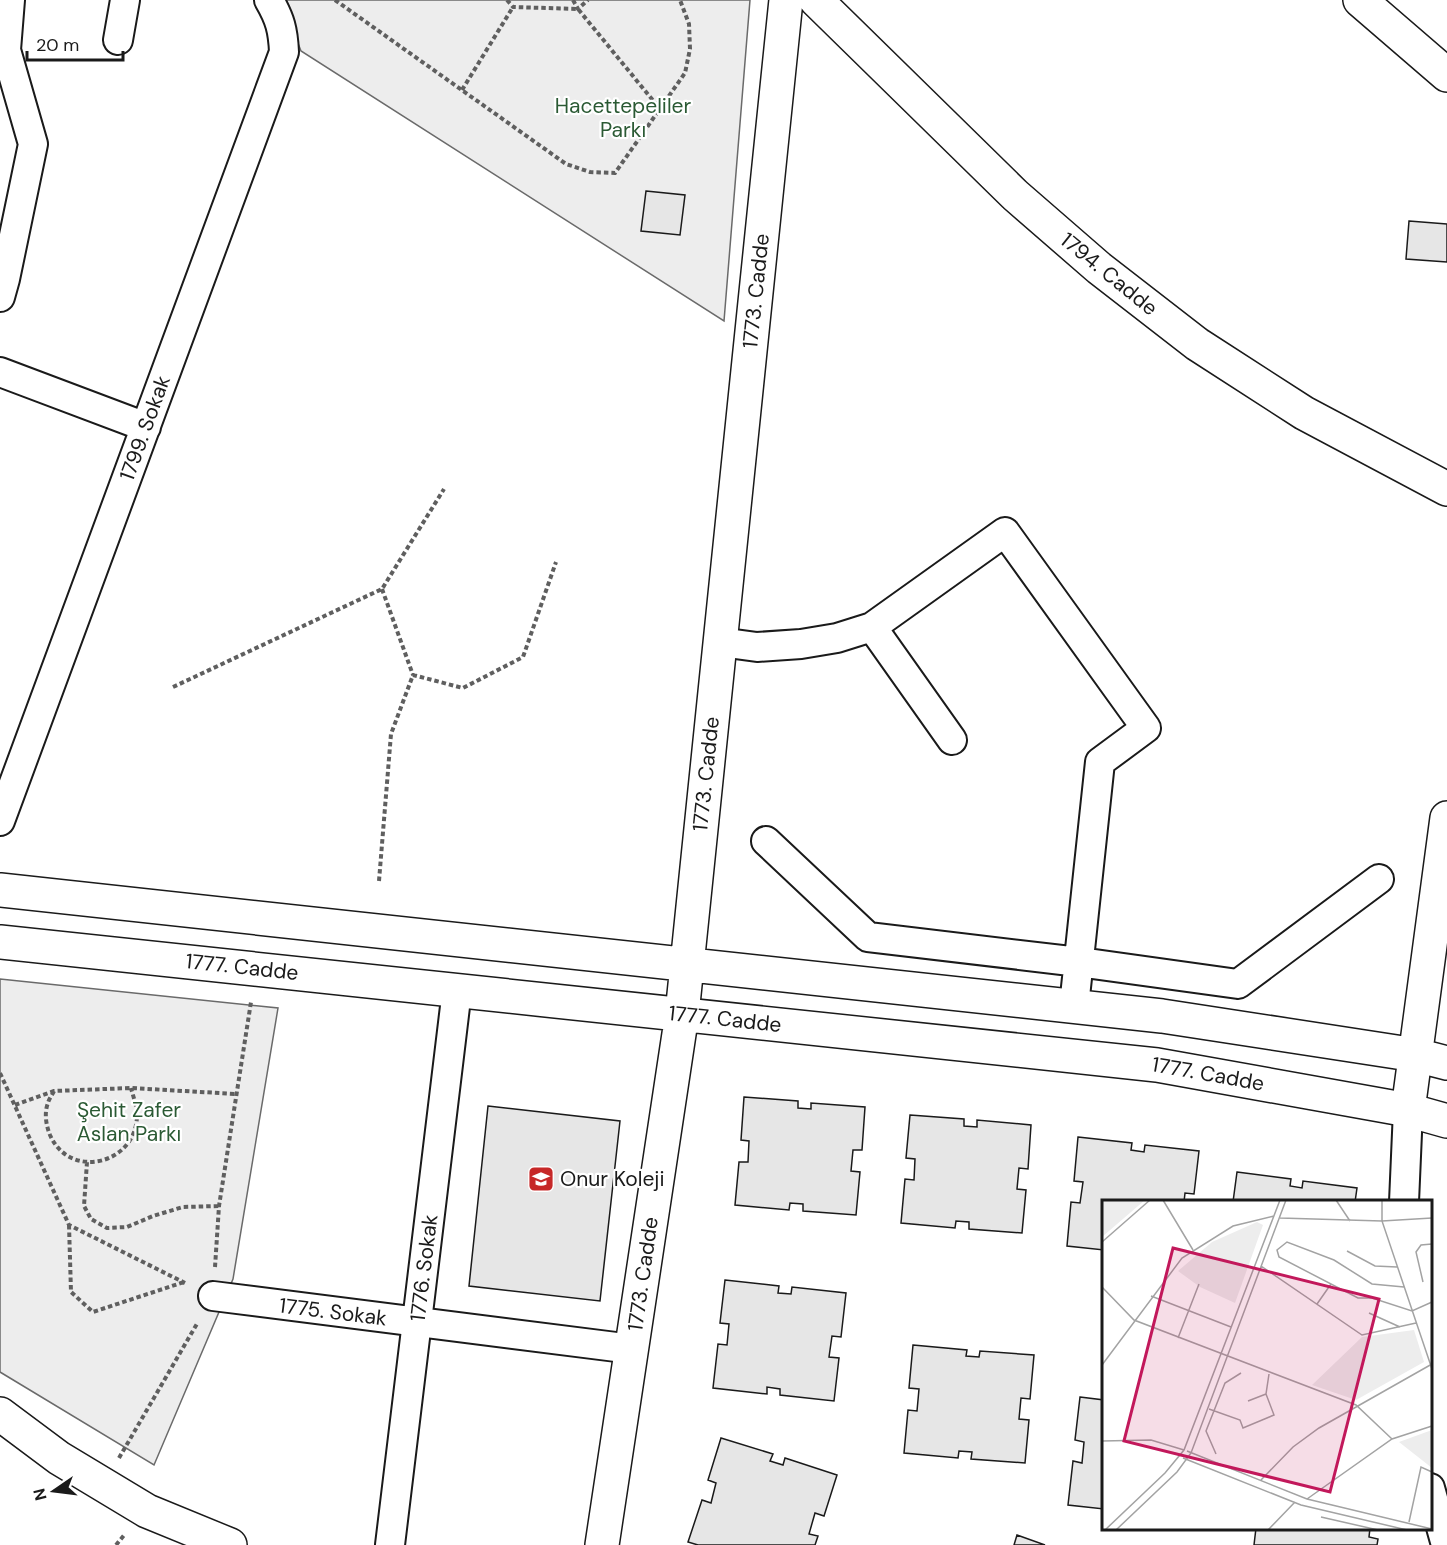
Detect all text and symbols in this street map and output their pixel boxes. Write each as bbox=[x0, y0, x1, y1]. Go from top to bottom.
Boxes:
scale bar bbox=[27, 24, 123, 62]
text: 20 m bbox=[36, 33, 79, 57]
park label: Hacettepeliler Parkı bbox=[555, 92, 692, 144]
street label: 1794. Cadde bbox=[1054, 226, 1164, 322]
street label: 1773. Cadde bbox=[736, 232, 776, 350]
street label: 1799. Sokak bbox=[113, 371, 177, 484]
street label: 1773. Cadde bbox=[686, 715, 726, 833]
street label: 1777. Cadde bbox=[184, 947, 300, 987]
street label: 1777. Cadde bbox=[667, 999, 783, 1039]
street label: 1777. Cadde bbox=[1150, 1050, 1266, 1098]
park label: Şehit Zafer Aslan Parkı bbox=[77, 1096, 181, 1148]
school or university icon: Onur Koleji bbox=[526, 1164, 556, 1194]
place label: Onur Koleji bbox=[560, 1165, 664, 1193]
inset map bbox=[1102, 1200, 1432, 1530]
street label: 1776. Sokak bbox=[404, 1212, 445, 1323]
street label: 1773. Cadde bbox=[621, 1215, 665, 1333]
street label: 1775. Sokak bbox=[278, 1292, 389, 1333]
north arrow bbox=[24, 1461, 84, 1521]
text: N bbox=[28, 1486, 52, 1503]

